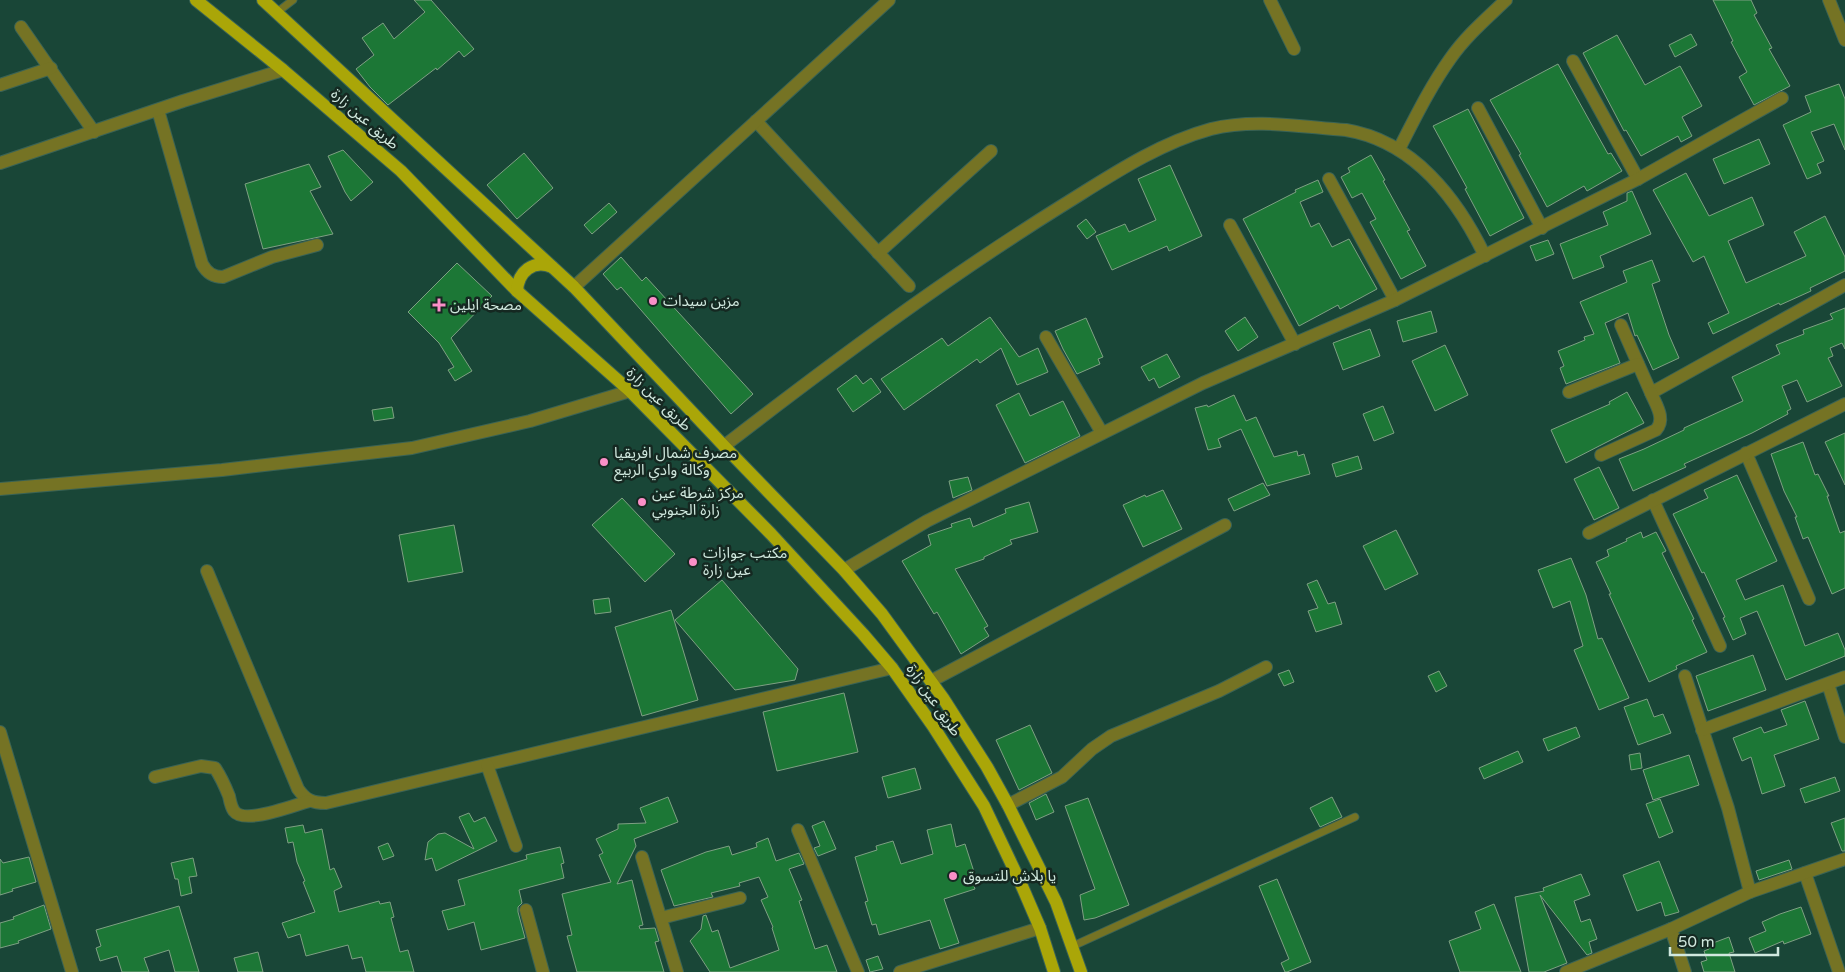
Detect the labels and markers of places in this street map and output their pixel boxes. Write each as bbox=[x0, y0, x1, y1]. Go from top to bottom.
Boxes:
place label: مزين سيدات bbox=[663, 292, 740, 310]
marker: مزين سيدات bbox=[647, 295, 659, 307]
place label: مصحة ايلين bbox=[450, 296, 522, 314]
marker: مصحة ايلين bbox=[432, 298, 446, 312]
place label: مصرف شمال افريقيا وكالة وادي الربيع bbox=[614, 444, 737, 482]
marker: مصرف شمال افريقيا وكالة وادي الربيع bbox=[598, 456, 610, 468]
place label: مركز شرطة عين زارة الجنوبي bbox=[652, 484, 744, 521]
marker: مركز شرطة عين زارة الجنوبي bbox=[636, 496, 648, 508]
place label: مكتب جوازات عين زارة bbox=[703, 544, 787, 579]
marker: مكتب جوازات عين زارة bbox=[687, 556, 699, 568]
place label: يا بلاش للتسوق bbox=[963, 867, 1056, 885]
marker: يا بلاش للتسوق bbox=[947, 870, 959, 882]

